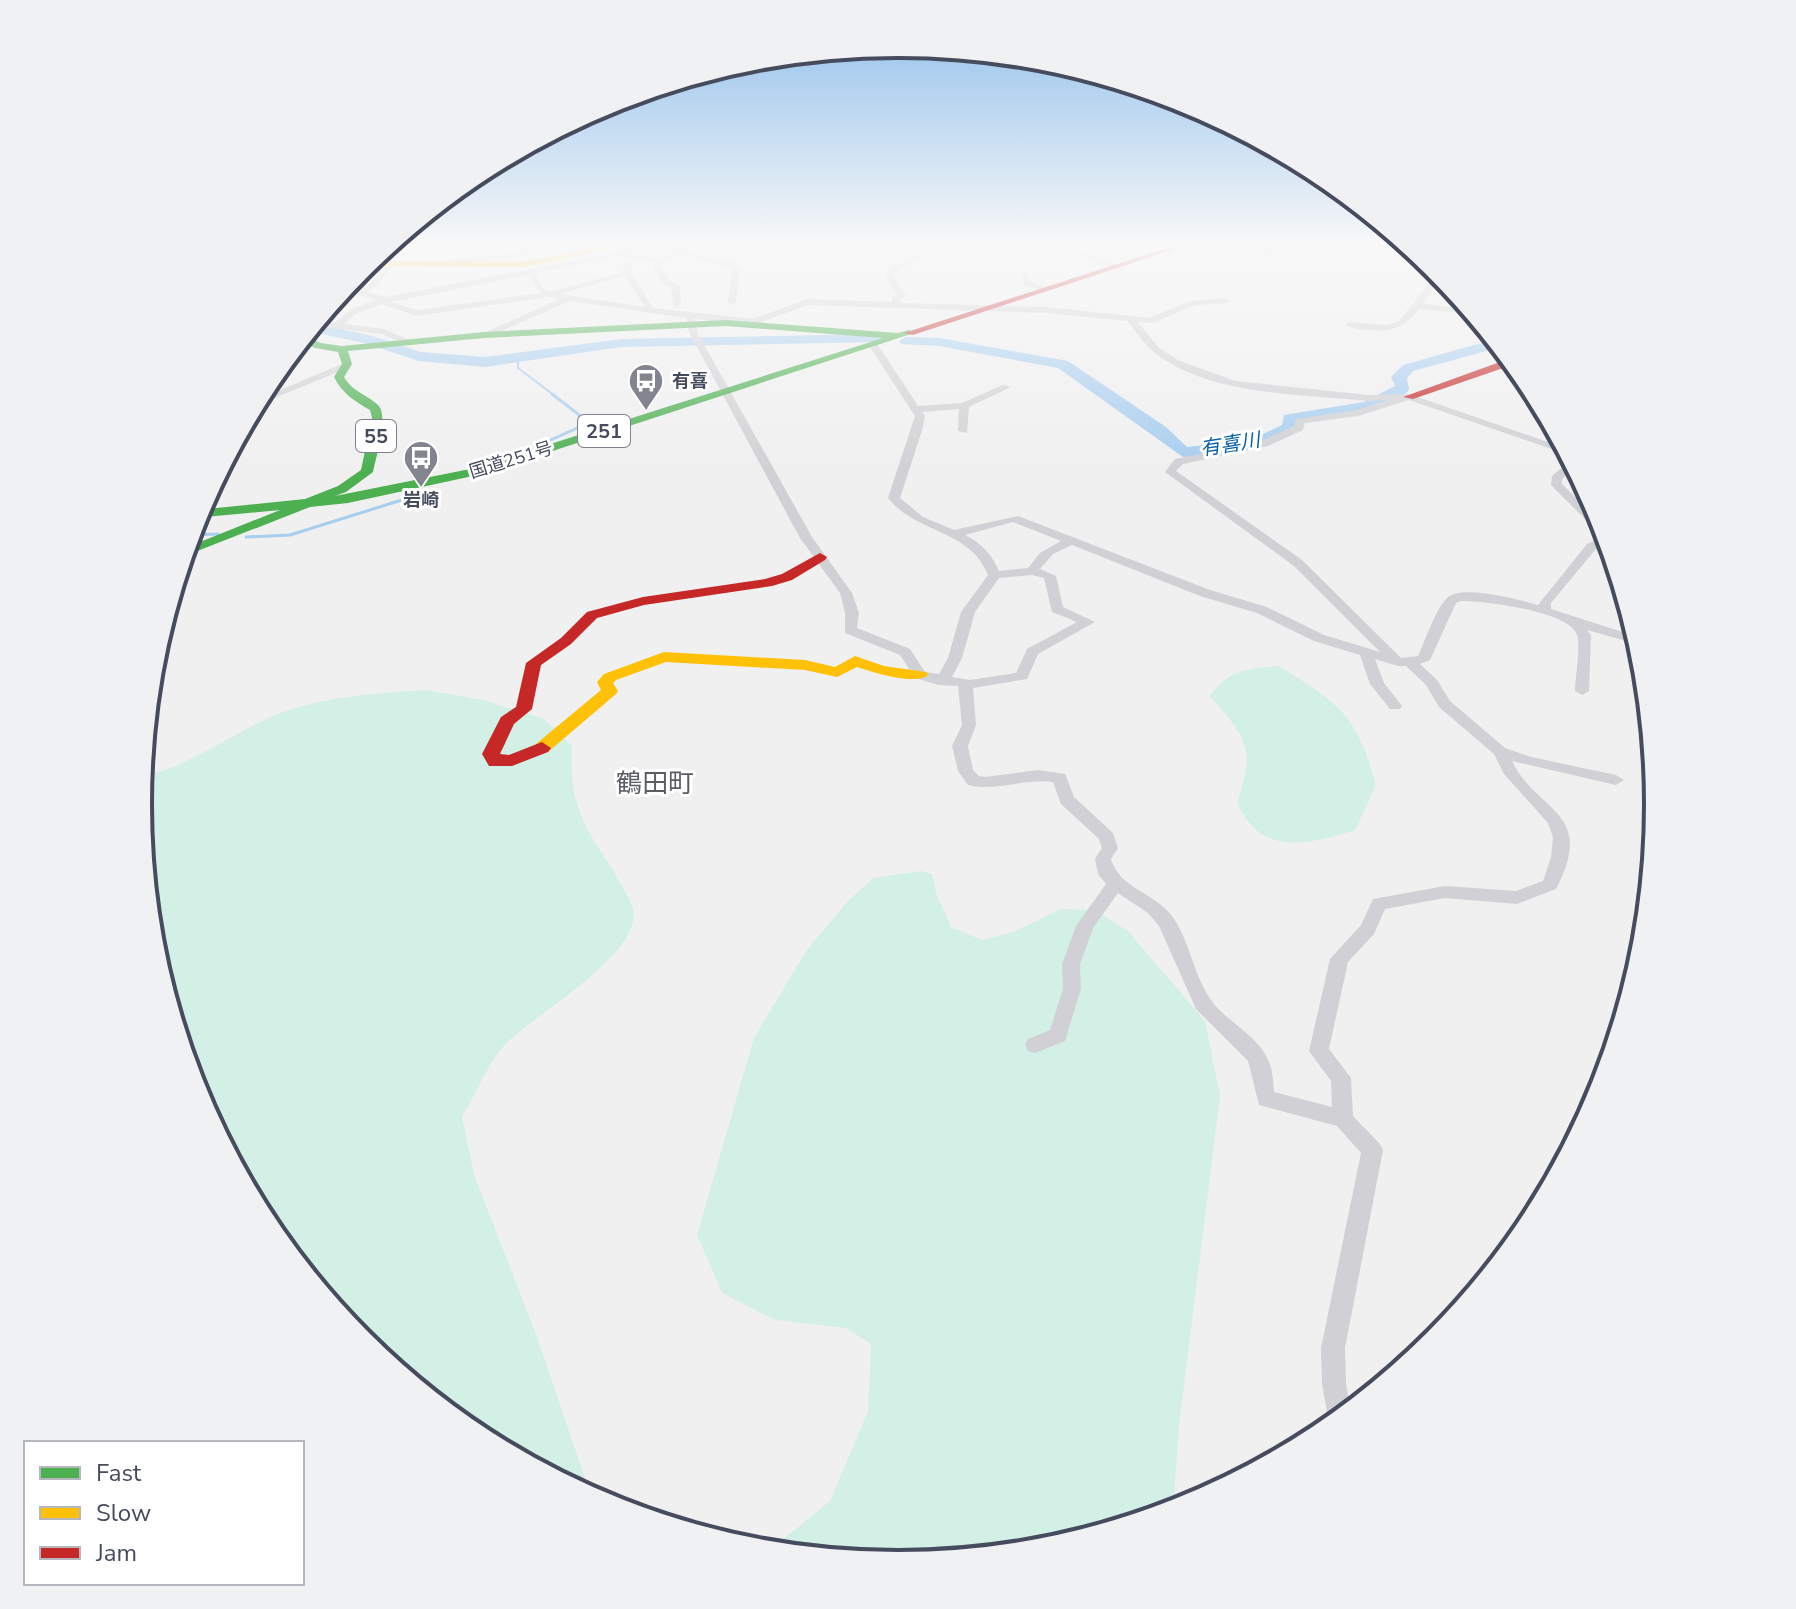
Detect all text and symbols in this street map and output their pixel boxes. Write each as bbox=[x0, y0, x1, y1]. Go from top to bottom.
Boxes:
bus stop icon: 有喜 bbox=[627, 362, 665, 412]
place label: 有喜 bbox=[672, 369, 708, 393]
road number: 251 bbox=[578, 415, 630, 447]
road number: 55 bbox=[356, 420, 396, 452]
water label: 有喜川 bbox=[1198, 426, 1264, 463]
street label: 国道251号 bbox=[466, 436, 556, 484]
bus stop icon: 岩崎 bbox=[402, 439, 440, 489]
place label: 岩崎 bbox=[403, 488, 439, 512]
district label: 鶴田町 bbox=[616, 766, 694, 801]
legend bbox=[24, 1441, 304, 1585]
text: Fast bbox=[96, 1457, 142, 1489]
text: Slow bbox=[96, 1497, 151, 1529]
text: Jam bbox=[95, 1537, 137, 1569]

